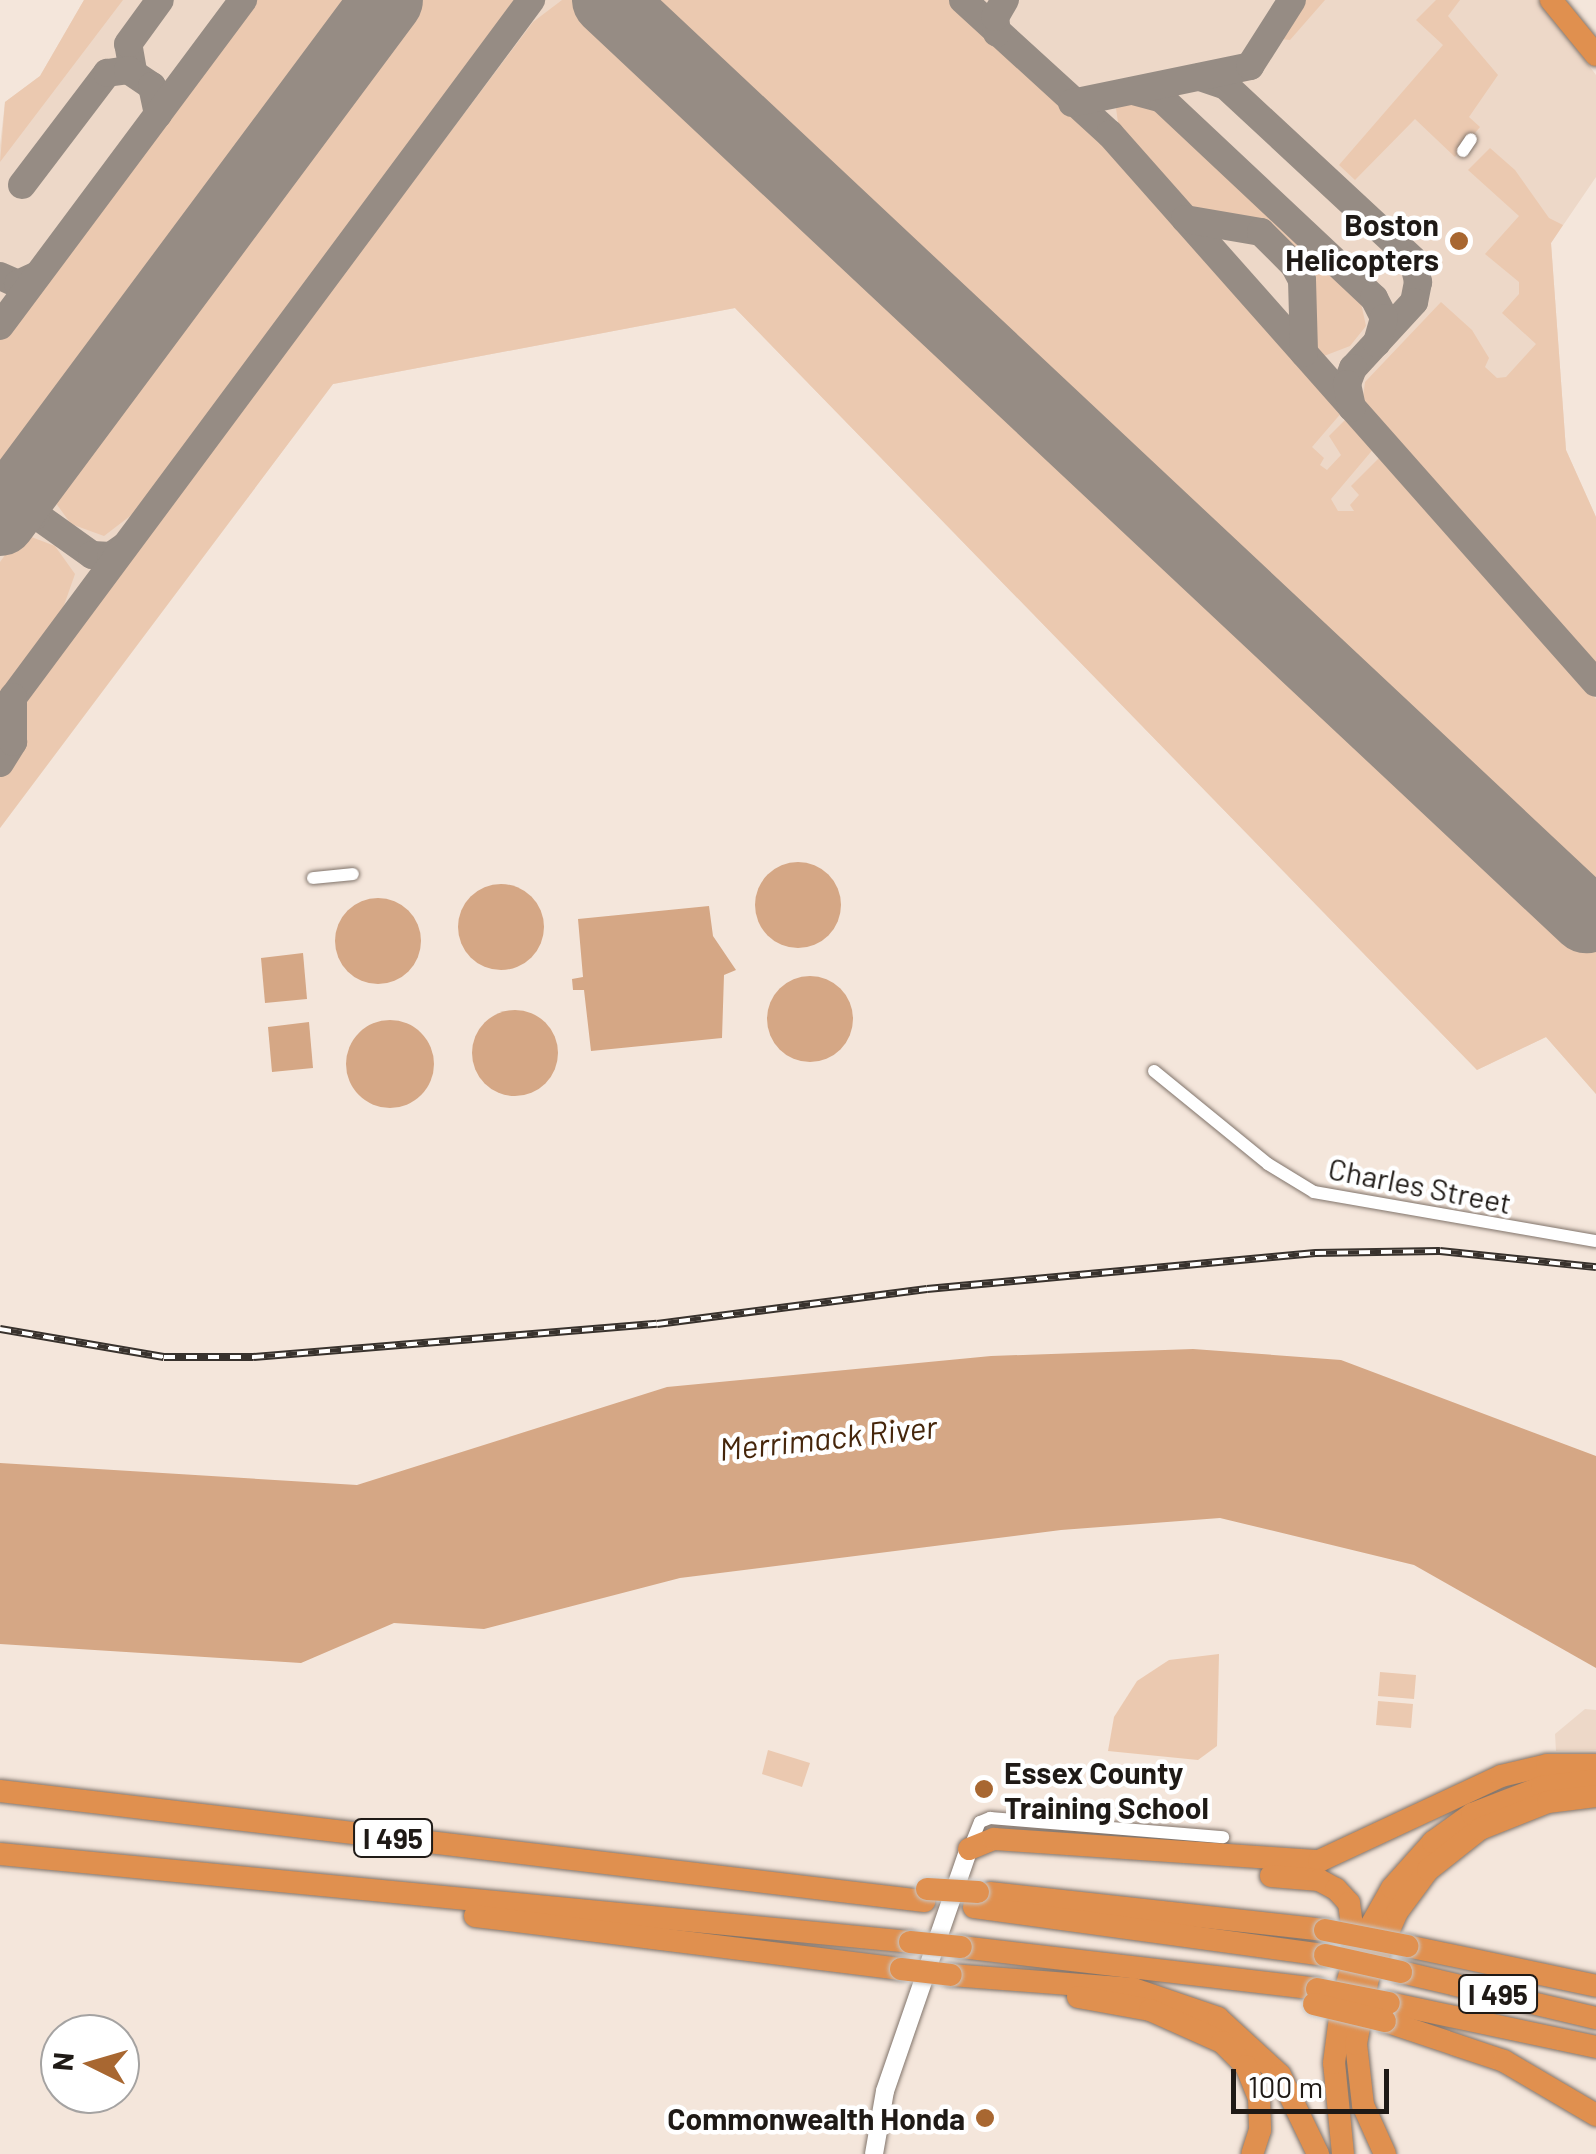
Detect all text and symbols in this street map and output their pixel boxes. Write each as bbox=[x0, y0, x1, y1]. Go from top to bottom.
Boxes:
place label: Boston Helicopters bbox=[1285, 206, 1439, 276]
marker: Boston Helicopters bbox=[1448, 230, 1470, 252]
street label: Charles Street bbox=[1325, 1150, 1515, 1220]
water label: Merrimack River bbox=[717, 1406, 939, 1468]
place label: Essex County Training School bbox=[1004, 1754, 1209, 1824]
marker: Essex County Training School bbox=[973, 1778, 995, 1800]
road number: I 495 bbox=[353, 1815, 433, 1861]
road number: I 495 bbox=[1458, 1971, 1538, 2017]
north arrow bbox=[40, 2014, 140, 2114]
scale bar bbox=[1236, 2049, 1394, 2111]
text: N bbox=[44, 2051, 80, 2072]
text: 100 m bbox=[1248, 2068, 1323, 2104]
place label: Commonwealth Honda bbox=[667, 2100, 965, 2136]
marker: Commonwealth Honda bbox=[974, 2107, 996, 2129]

